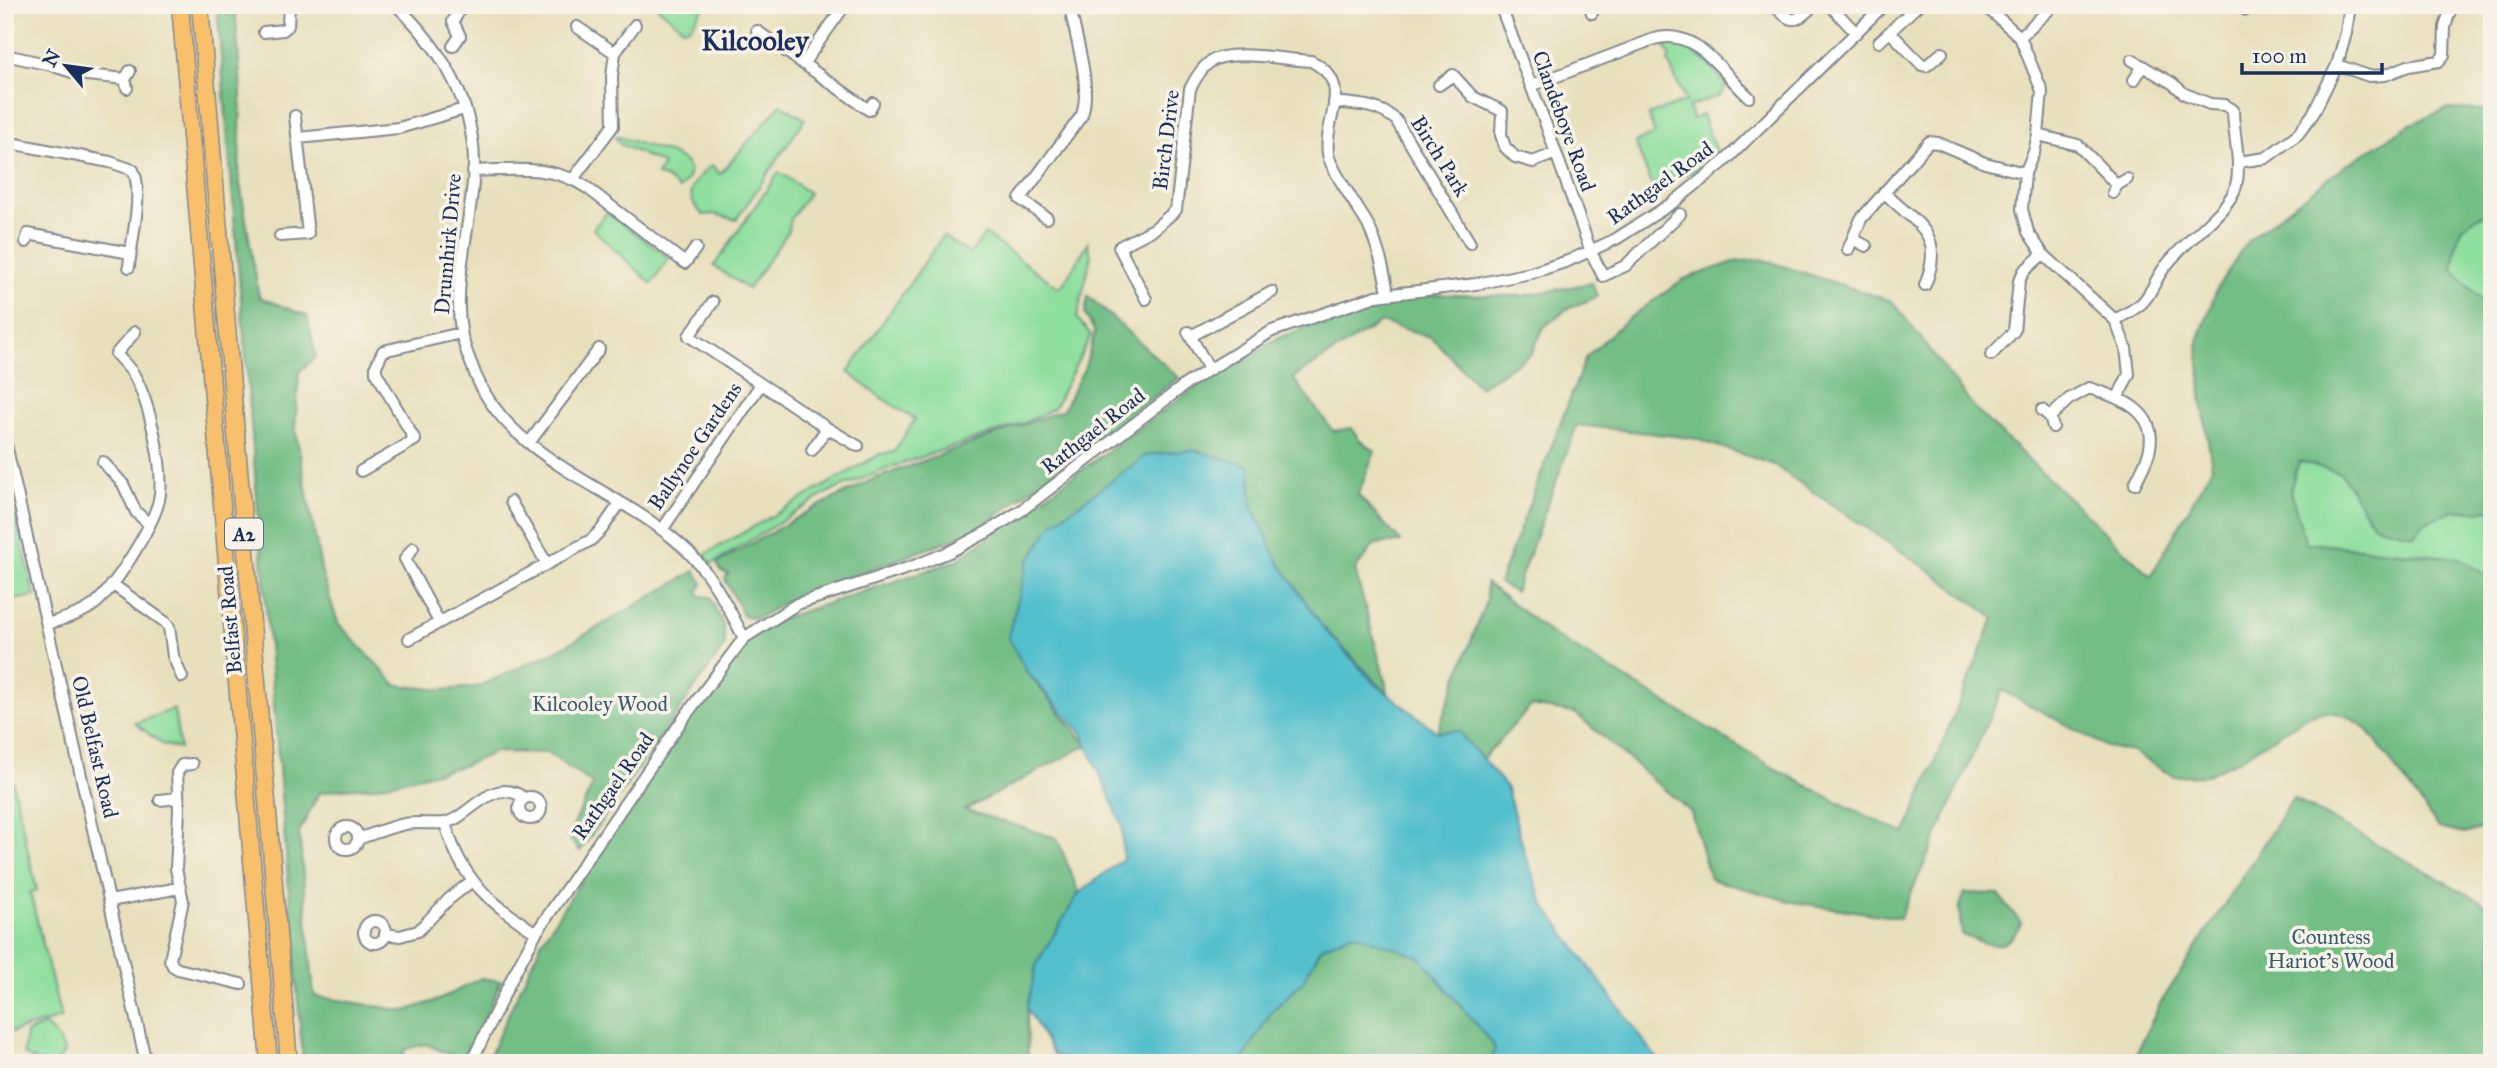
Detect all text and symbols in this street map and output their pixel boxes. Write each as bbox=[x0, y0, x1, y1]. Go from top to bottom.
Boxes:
district label: Kilcooley bbox=[701, 23, 810, 58]
north arrow bbox=[32, 32, 102, 102]
scale bar bbox=[2242, 32, 2382, 76]
text: 100 m bbox=[2252, 43, 2307, 69]
text: N bbox=[38, 45, 66, 71]
street label: Clandeboye Road bbox=[1526, 47, 1602, 195]
street label: Birch Drive bbox=[1147, 88, 1185, 192]
street label: Birch Park bbox=[1405, 111, 1475, 201]
street label: Rathgael Road bbox=[1602, 135, 1719, 230]
street label: Drumhirk Drive bbox=[429, 172, 467, 316]
street label: Ballynoe Gardens bbox=[642, 377, 748, 515]
street label: Rathgael Road bbox=[1036, 382, 1151, 480]
road number: A2 bbox=[225, 519, 263, 550]
street label: Belfast Road bbox=[212, 564, 248, 675]
street label: Old Belfast Road bbox=[66, 673, 124, 821]
park label: Kilcooley Wood bbox=[532, 691, 669, 717]
street label: Rathgael Road bbox=[566, 727, 660, 845]
park label: Countess Hariot's Wood bbox=[2267, 924, 2395, 974]

